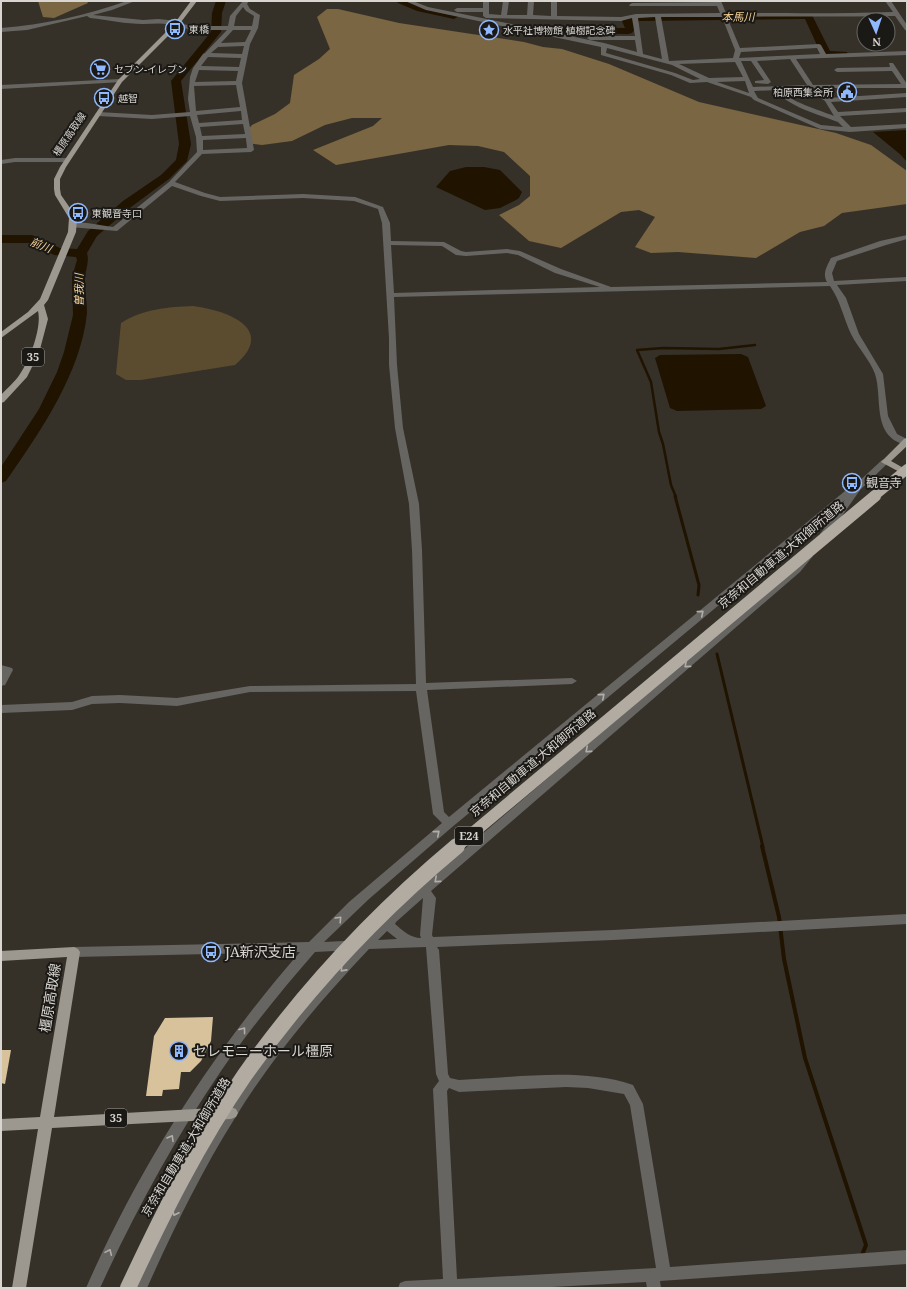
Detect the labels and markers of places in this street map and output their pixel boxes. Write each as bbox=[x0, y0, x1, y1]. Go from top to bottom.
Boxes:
bus stop icon: 東橋 bbox=[164, 18, 186, 40]
place icon: 水平社博物館 植樹記念碑 bbox=[478, 19, 500, 41]
place label: 東橋 bbox=[189, 22, 209, 36]
place label: 水平社博物館 植樹記念碑 bbox=[503, 23, 616, 37]
supermarket icon: セブン-イレブン bbox=[89, 58, 111, 80]
place label: セブン-イレブン bbox=[114, 62, 187, 76]
public building icon: 柏原西集会所 bbox=[836, 81, 858, 103]
place label: 柏原西集会所 bbox=[773, 85, 833, 99]
bus stop icon: 越智 bbox=[93, 87, 115, 109]
place label: 越智 bbox=[118, 91, 138, 105]
bus stop icon: 東観音寺口 bbox=[67, 202, 89, 224]
place label: 東観音寺口 bbox=[92, 206, 142, 220]
bus stop icon: 観音寺 bbox=[841, 472, 863, 494]
place label: 観音寺 bbox=[866, 474, 902, 491]
bus stop icon: JA新沢支店 bbox=[200, 941, 222, 963]
place label: JA新沢支店 bbox=[224, 942, 296, 961]
building icon: セレモニーホール橿原 bbox=[168, 1040, 190, 1062]
place label: セレモニーホール橿原 bbox=[193, 1041, 333, 1060]

